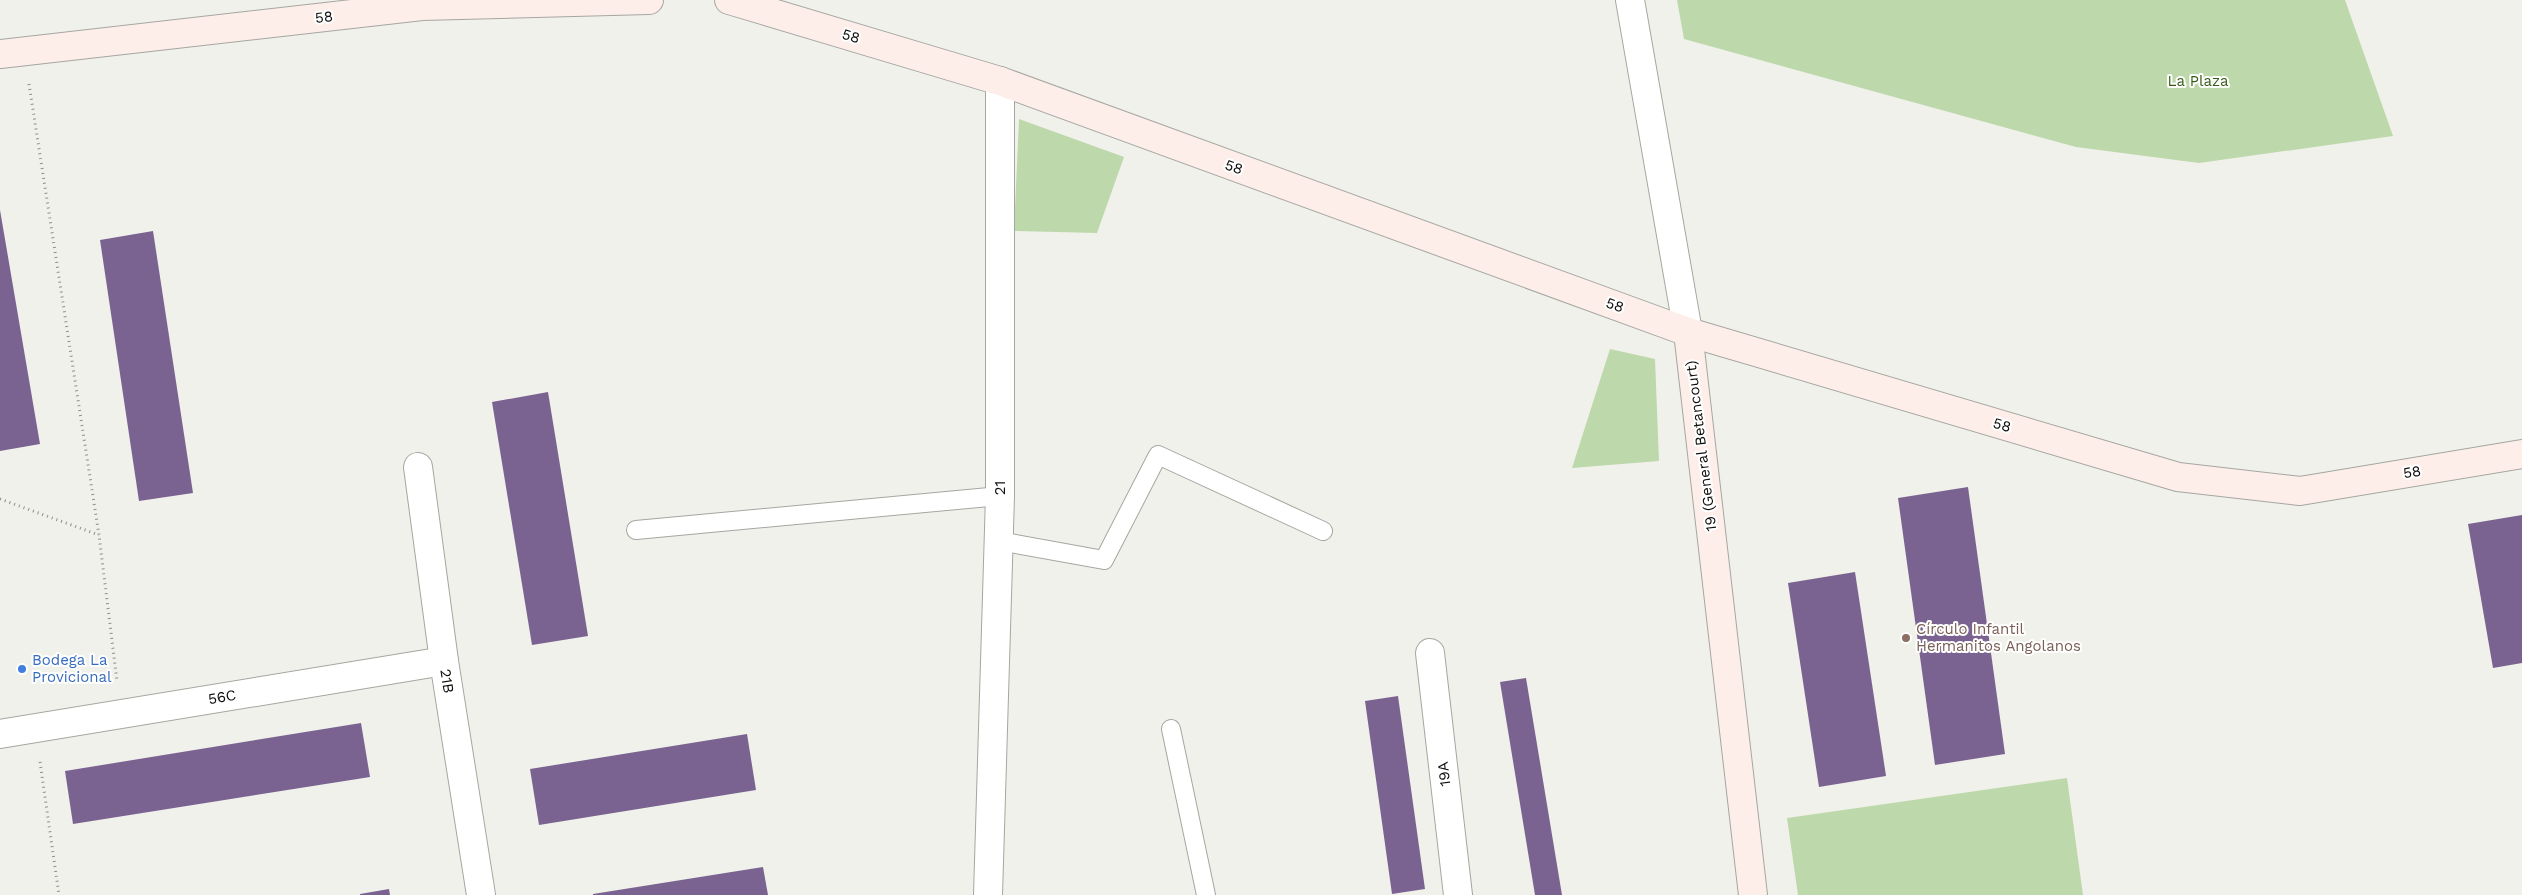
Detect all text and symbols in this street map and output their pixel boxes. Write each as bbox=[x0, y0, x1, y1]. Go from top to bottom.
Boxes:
street label: 58 bbox=[314, 7, 334, 27]
street label: 58 bbox=[840, 25, 862, 47]
park label: La Plaza bbox=[2168, 72, 2229, 90]
street label: 58 bbox=[1222, 155, 1246, 179]
street label: 58 bbox=[1603, 293, 1627, 317]
street label: 19 (General Betancourt) bbox=[1682, 360, 1720, 532]
street label: 58 bbox=[1991, 414, 2013, 436]
street label: 58 bbox=[2402, 462, 2422, 482]
street label: 21 bbox=[991, 481, 1009, 495]
place label: Círculo Infantil Hermanitos Angolanos bbox=[1916, 620, 2081, 655]
marker: Círculo Infantil Hermanitos Angolanos bbox=[1900, 632, 1912, 644]
place label: Bodega La Provicional bbox=[32, 651, 112, 686]
marker: Bodega La Provicional bbox=[16, 663, 28, 675]
street label: 21B bbox=[436, 668, 458, 694]
street label: 56C bbox=[207, 686, 237, 708]
street label: 19A bbox=[1434, 760, 1454, 787]

